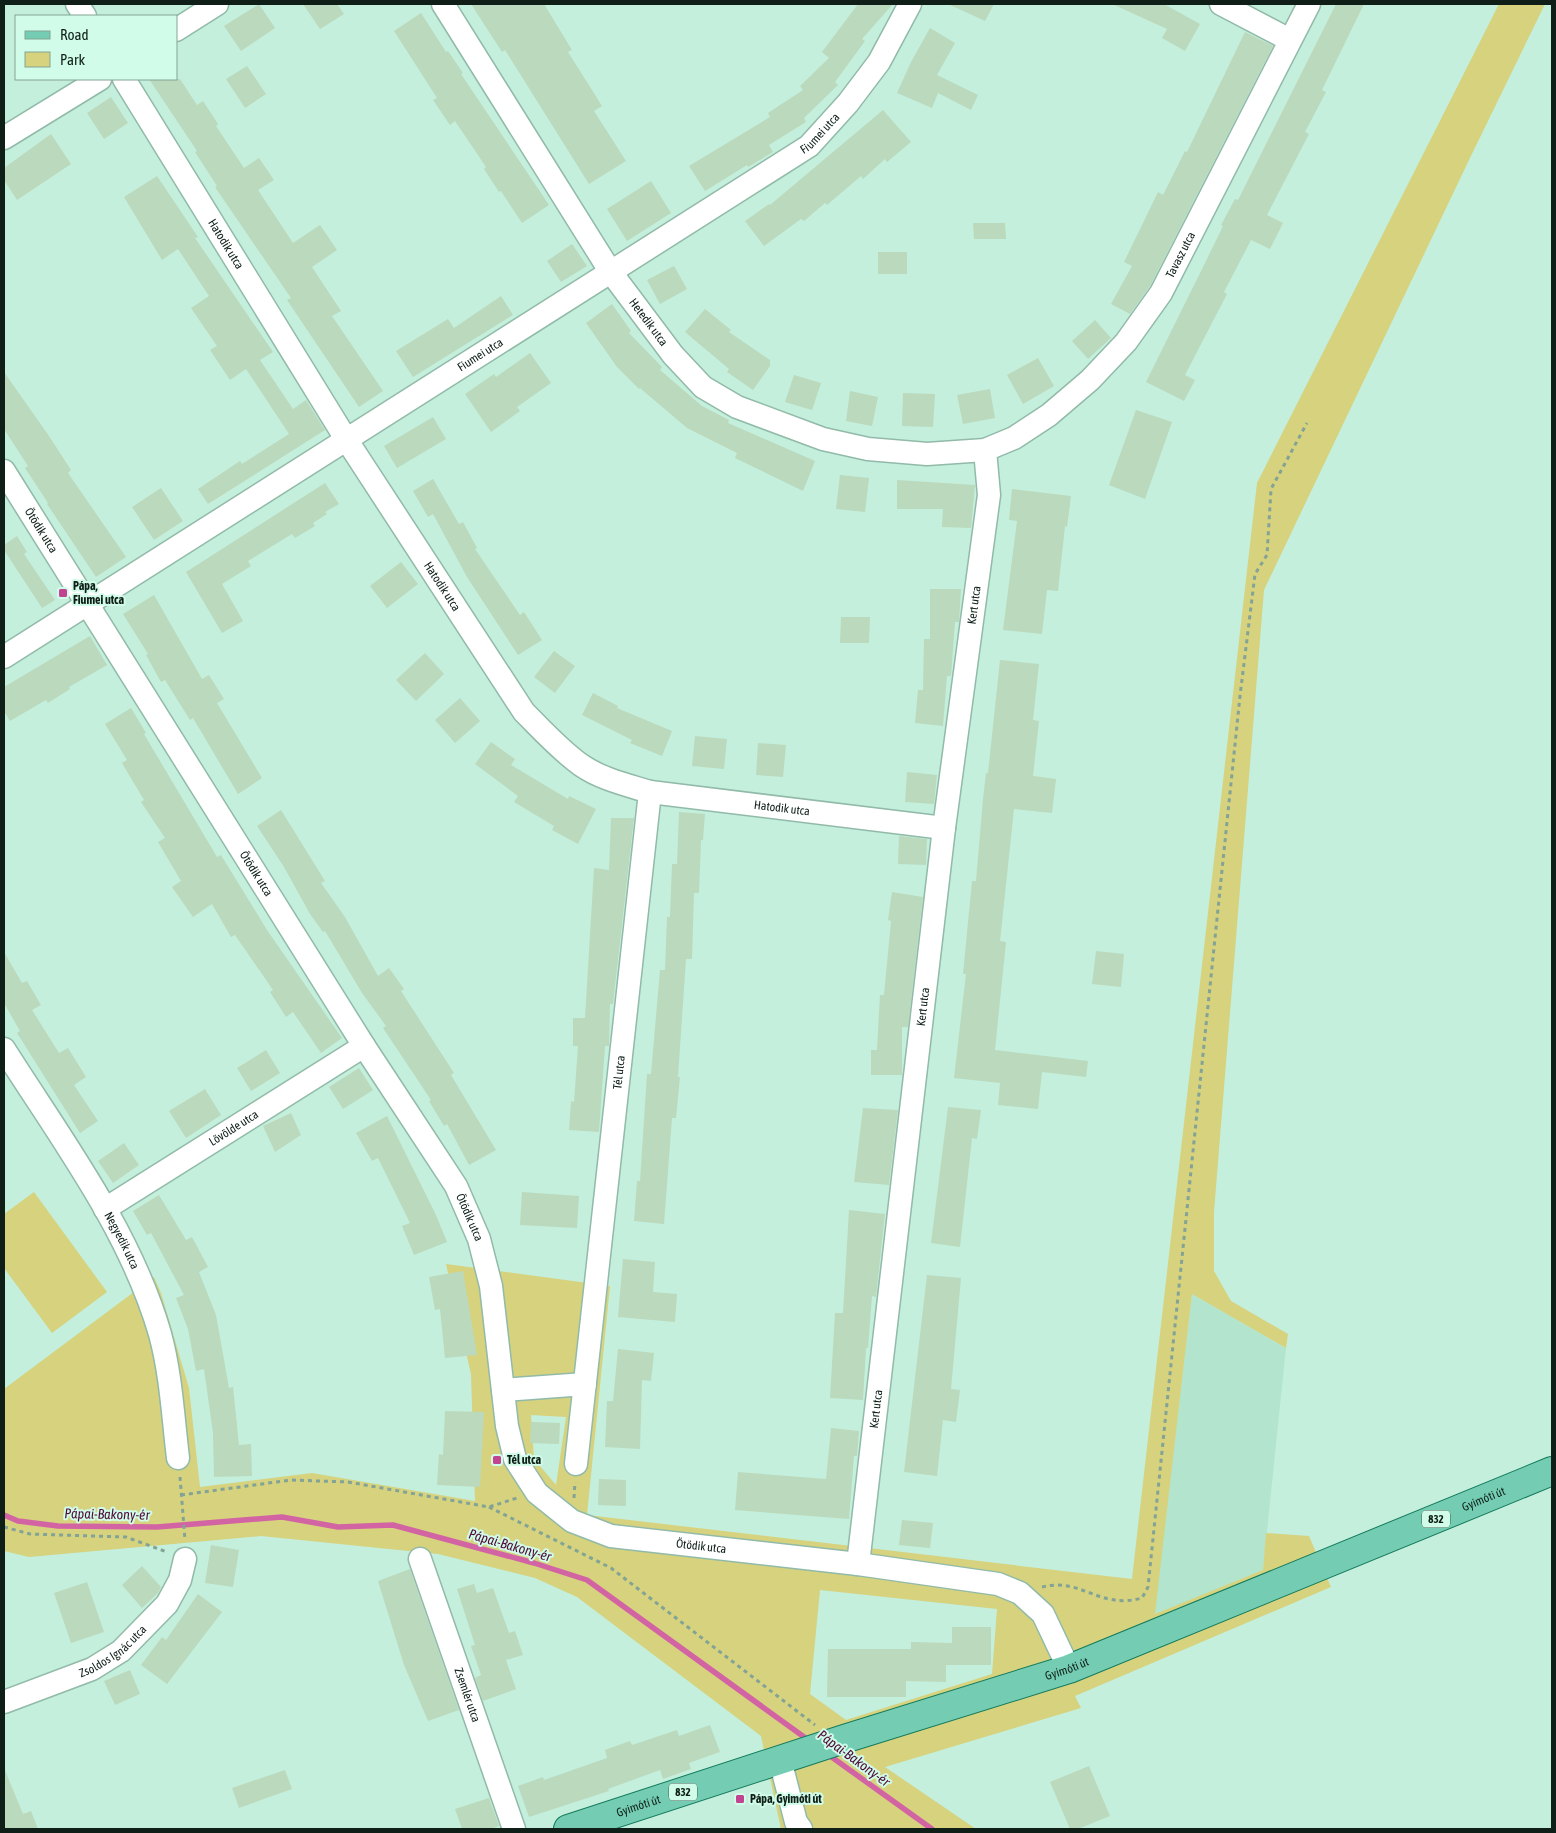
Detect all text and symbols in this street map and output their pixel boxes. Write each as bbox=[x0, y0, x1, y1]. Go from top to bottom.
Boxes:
legend bbox=[15, 15, 178, 80]
text: Road bbox=[60, 26, 89, 43]
text: Park bbox=[60, 51, 85, 68]
street label: Fiumei utca bbox=[798, 110, 842, 157]
street label: Hatodik utca bbox=[205, 217, 247, 272]
street label: Tavasz utca bbox=[1163, 229, 1198, 280]
street label: Hetedik utca bbox=[626, 296, 671, 349]
street label: Fiumei utca bbox=[455, 335, 505, 374]
street label: Ötödik utca bbox=[22, 505, 61, 555]
street label: Hatodik utca bbox=[421, 559, 463, 614]
place label: Pápa, Fiumei utca bbox=[73, 579, 124, 607]
street label: Kert utca bbox=[965, 585, 984, 625]
marker: Pápa, Fiumei utca bbox=[57, 587, 69, 599]
street label: Hatodik utca bbox=[753, 798, 811, 819]
street label: Ötödik utca bbox=[237, 848, 275, 899]
street label: Kert utca bbox=[914, 987, 932, 1027]
street label: Tél utca bbox=[610, 1055, 628, 1090]
street label: Lövölde utca bbox=[206, 1107, 261, 1149]
street label: Ötödik utca bbox=[453, 1191, 486, 1243]
street label: Negyedik utca bbox=[101, 1209, 142, 1271]
street label: Kert utca bbox=[867, 1389, 885, 1429]
place label: Tél utca bbox=[507, 1453, 541, 1467]
marker: Tél utca bbox=[491, 1454, 503, 1466]
street label: Gyimóti út bbox=[1460, 1484, 1508, 1514]
water label: Pápai-Bakony-ér bbox=[64, 1505, 151, 1523]
road number: 832 bbox=[1422, 1510, 1450, 1528]
water label: Pápai-Bakony-ér bbox=[467, 1526, 554, 1565]
street label: Ötödik utca bbox=[675, 1536, 727, 1556]
street label: Zsoldos Ignác utca bbox=[77, 1622, 149, 1680]
street label: Gyimóti út bbox=[1043, 1654, 1091, 1683]
street label: Zsemlér utca bbox=[451, 1666, 483, 1724]
water label: Pápai-Bakony-ér bbox=[815, 1726, 894, 1790]
road number: 832 bbox=[669, 1784, 697, 1800]
street label: Gyimóti út bbox=[615, 1792, 663, 1820]
place label: Pápa, Gyimóti út bbox=[750, 1792, 822, 1806]
marker: Pápa, Gyimóti út bbox=[734, 1793, 746, 1805]

